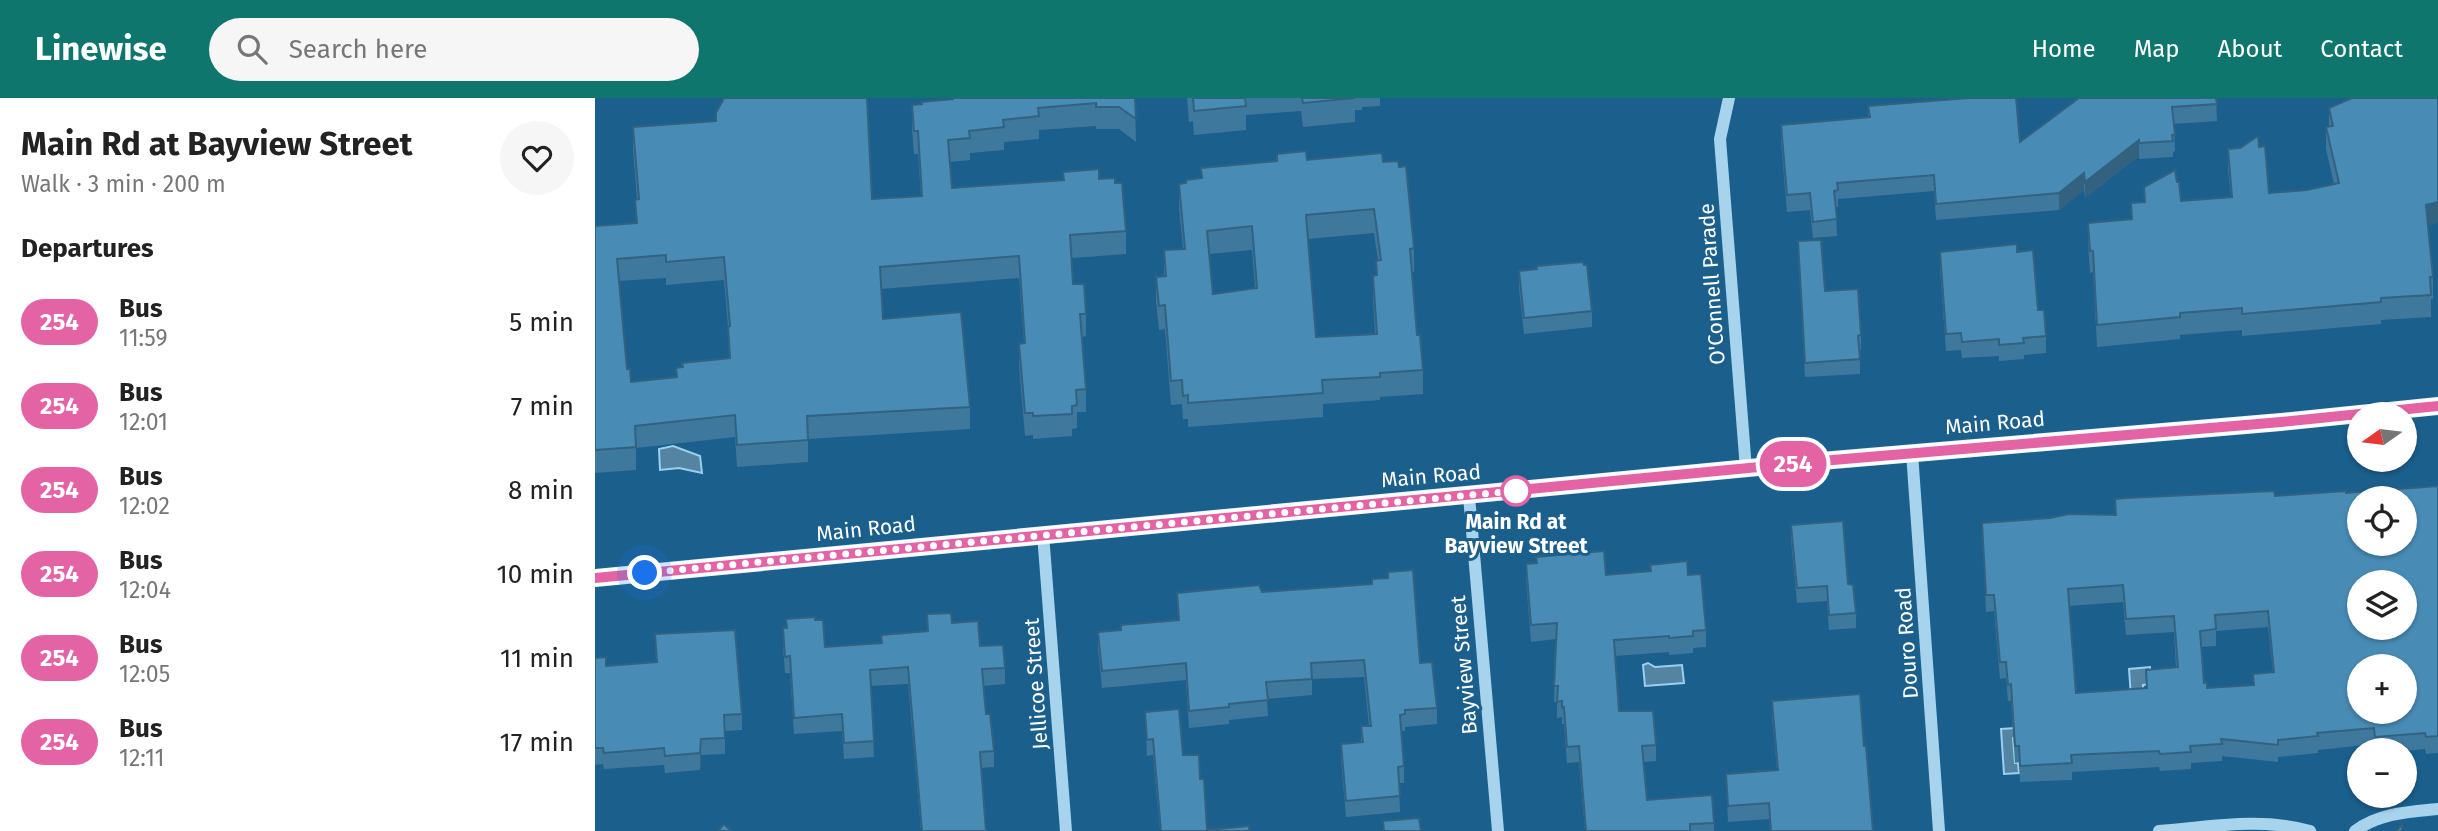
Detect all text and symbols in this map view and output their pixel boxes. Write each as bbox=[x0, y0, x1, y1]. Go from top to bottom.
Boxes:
search box bbox=[209, 18, 699, 81]
text: Linewise bbox=[35, 29, 167, 69]
icon: search bbox=[233, 30, 271, 68]
text: Search here bbox=[289, 34, 428, 65]
text: Home bbox=[2032, 35, 2096, 63]
text: Map bbox=[2134, 35, 2180, 63]
text: About bbox=[2218, 35, 2282, 63]
text: Contact bbox=[2320, 35, 2403, 63]
button: heart bbox=[500, 121, 574, 195]
text: Main Rd at Bayview Street bbox=[21, 124, 412, 164]
text: Walk · 3 min · 200 m bbox=[21, 170, 226, 198]
street label: O'Connell Parade bbox=[1693, 202, 1731, 366]
text: Departures bbox=[21, 233, 154, 264]
text: Bus bbox=[119, 293, 162, 324]
text: 5 min bbox=[509, 307, 574, 338]
text: 254 bbox=[40, 308, 79, 336]
text: 11:59 bbox=[119, 324, 167, 352]
text: Bus bbox=[119, 377, 162, 408]
text: 7 min bbox=[511, 391, 574, 422]
text: 254 bbox=[40, 392, 79, 420]
north arrow bbox=[2347, 402, 2417, 472]
map controls bbox=[2347, 402, 2417, 808]
street label: Main Road bbox=[1944, 406, 2046, 440]
text: 12:01 bbox=[119, 408, 168, 436]
line badge: 254 bbox=[1753, 441, 1833, 487]
text: 254 bbox=[1774, 450, 1812, 478]
street label: Main Road bbox=[1380, 459, 1482, 493]
text: Bus bbox=[119, 461, 162, 492]
text: 8 min bbox=[508, 475, 574, 506]
text: 254 bbox=[40, 476, 79, 504]
marker: Main Rd at Bayview Street bbox=[1501, 476, 1531, 506]
button: locate bbox=[2347, 486, 2417, 556]
text: 12:02 bbox=[119, 492, 170, 520]
place label: Main Rd at Bayview Street bbox=[1444, 509, 1588, 559]
street label: Main Road bbox=[815, 511, 917, 547]
text: Bus bbox=[119, 545, 162, 576]
your location bbox=[627, 555, 662, 590]
text: 10 min bbox=[496, 559, 574, 590]
text: 254 bbox=[40, 560, 79, 588]
button: layers bbox=[2347, 570, 2417, 640]
text: 12:04 bbox=[119, 576, 171, 604]
street label: Douro Road bbox=[1890, 586, 1924, 700]
street label: Bayview Street bbox=[1445, 594, 1483, 736]
street label: Jellicoe Street bbox=[1018, 617, 1054, 751]
text: Bus bbox=[119, 629, 162, 660]
text: 11 min bbox=[500, 643, 574, 674]
text: 254 bbox=[40, 644, 79, 672]
button: + bbox=[2347, 654, 2417, 724]
text: 12:05 bbox=[119, 660, 170, 688]
text: Bus bbox=[119, 713, 162, 744]
text: 17 min bbox=[499, 727, 574, 758]
text: 254 bbox=[40, 728, 79, 756]
button: − bbox=[2347, 738, 2417, 808]
text: 12:11 bbox=[119, 744, 165, 772]

